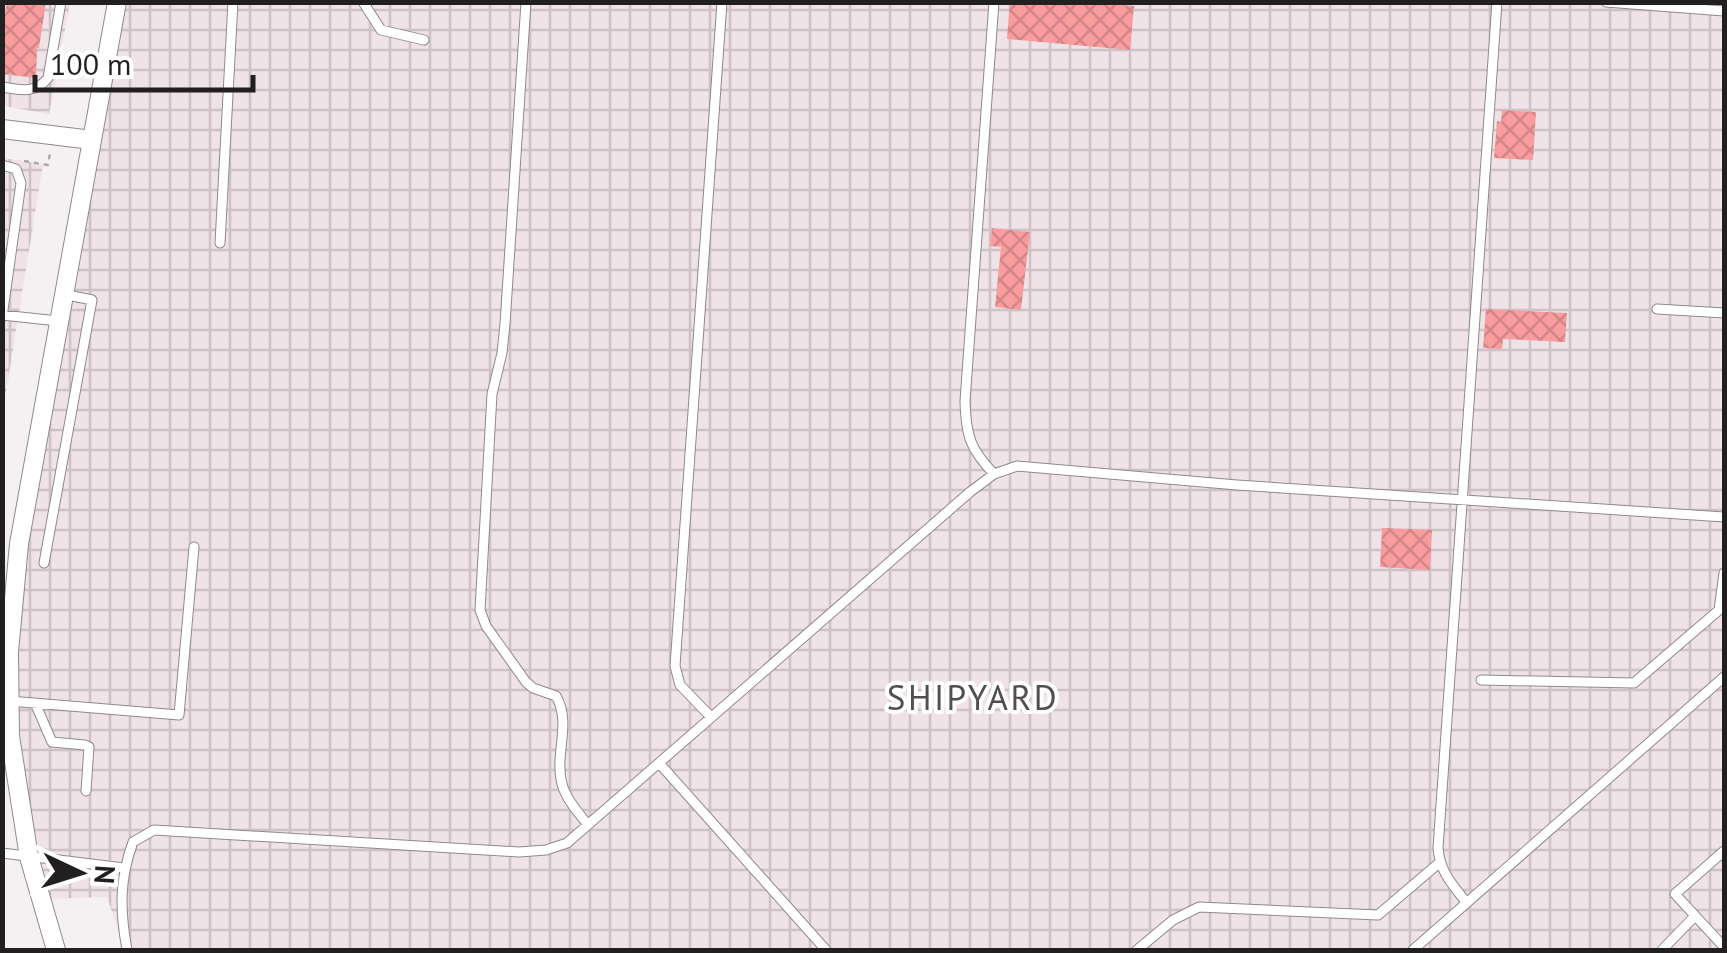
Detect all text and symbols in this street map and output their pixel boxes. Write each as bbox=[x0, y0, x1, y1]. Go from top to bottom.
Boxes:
scale bar bbox=[35, 30, 252, 92]
text: 100 m bbox=[50, 44, 131, 83]
district label: SHIPYARD bbox=[887, 674, 1059, 720]
north arrow bbox=[30, 823, 130, 923]
text: N bbox=[86, 864, 125, 885]

